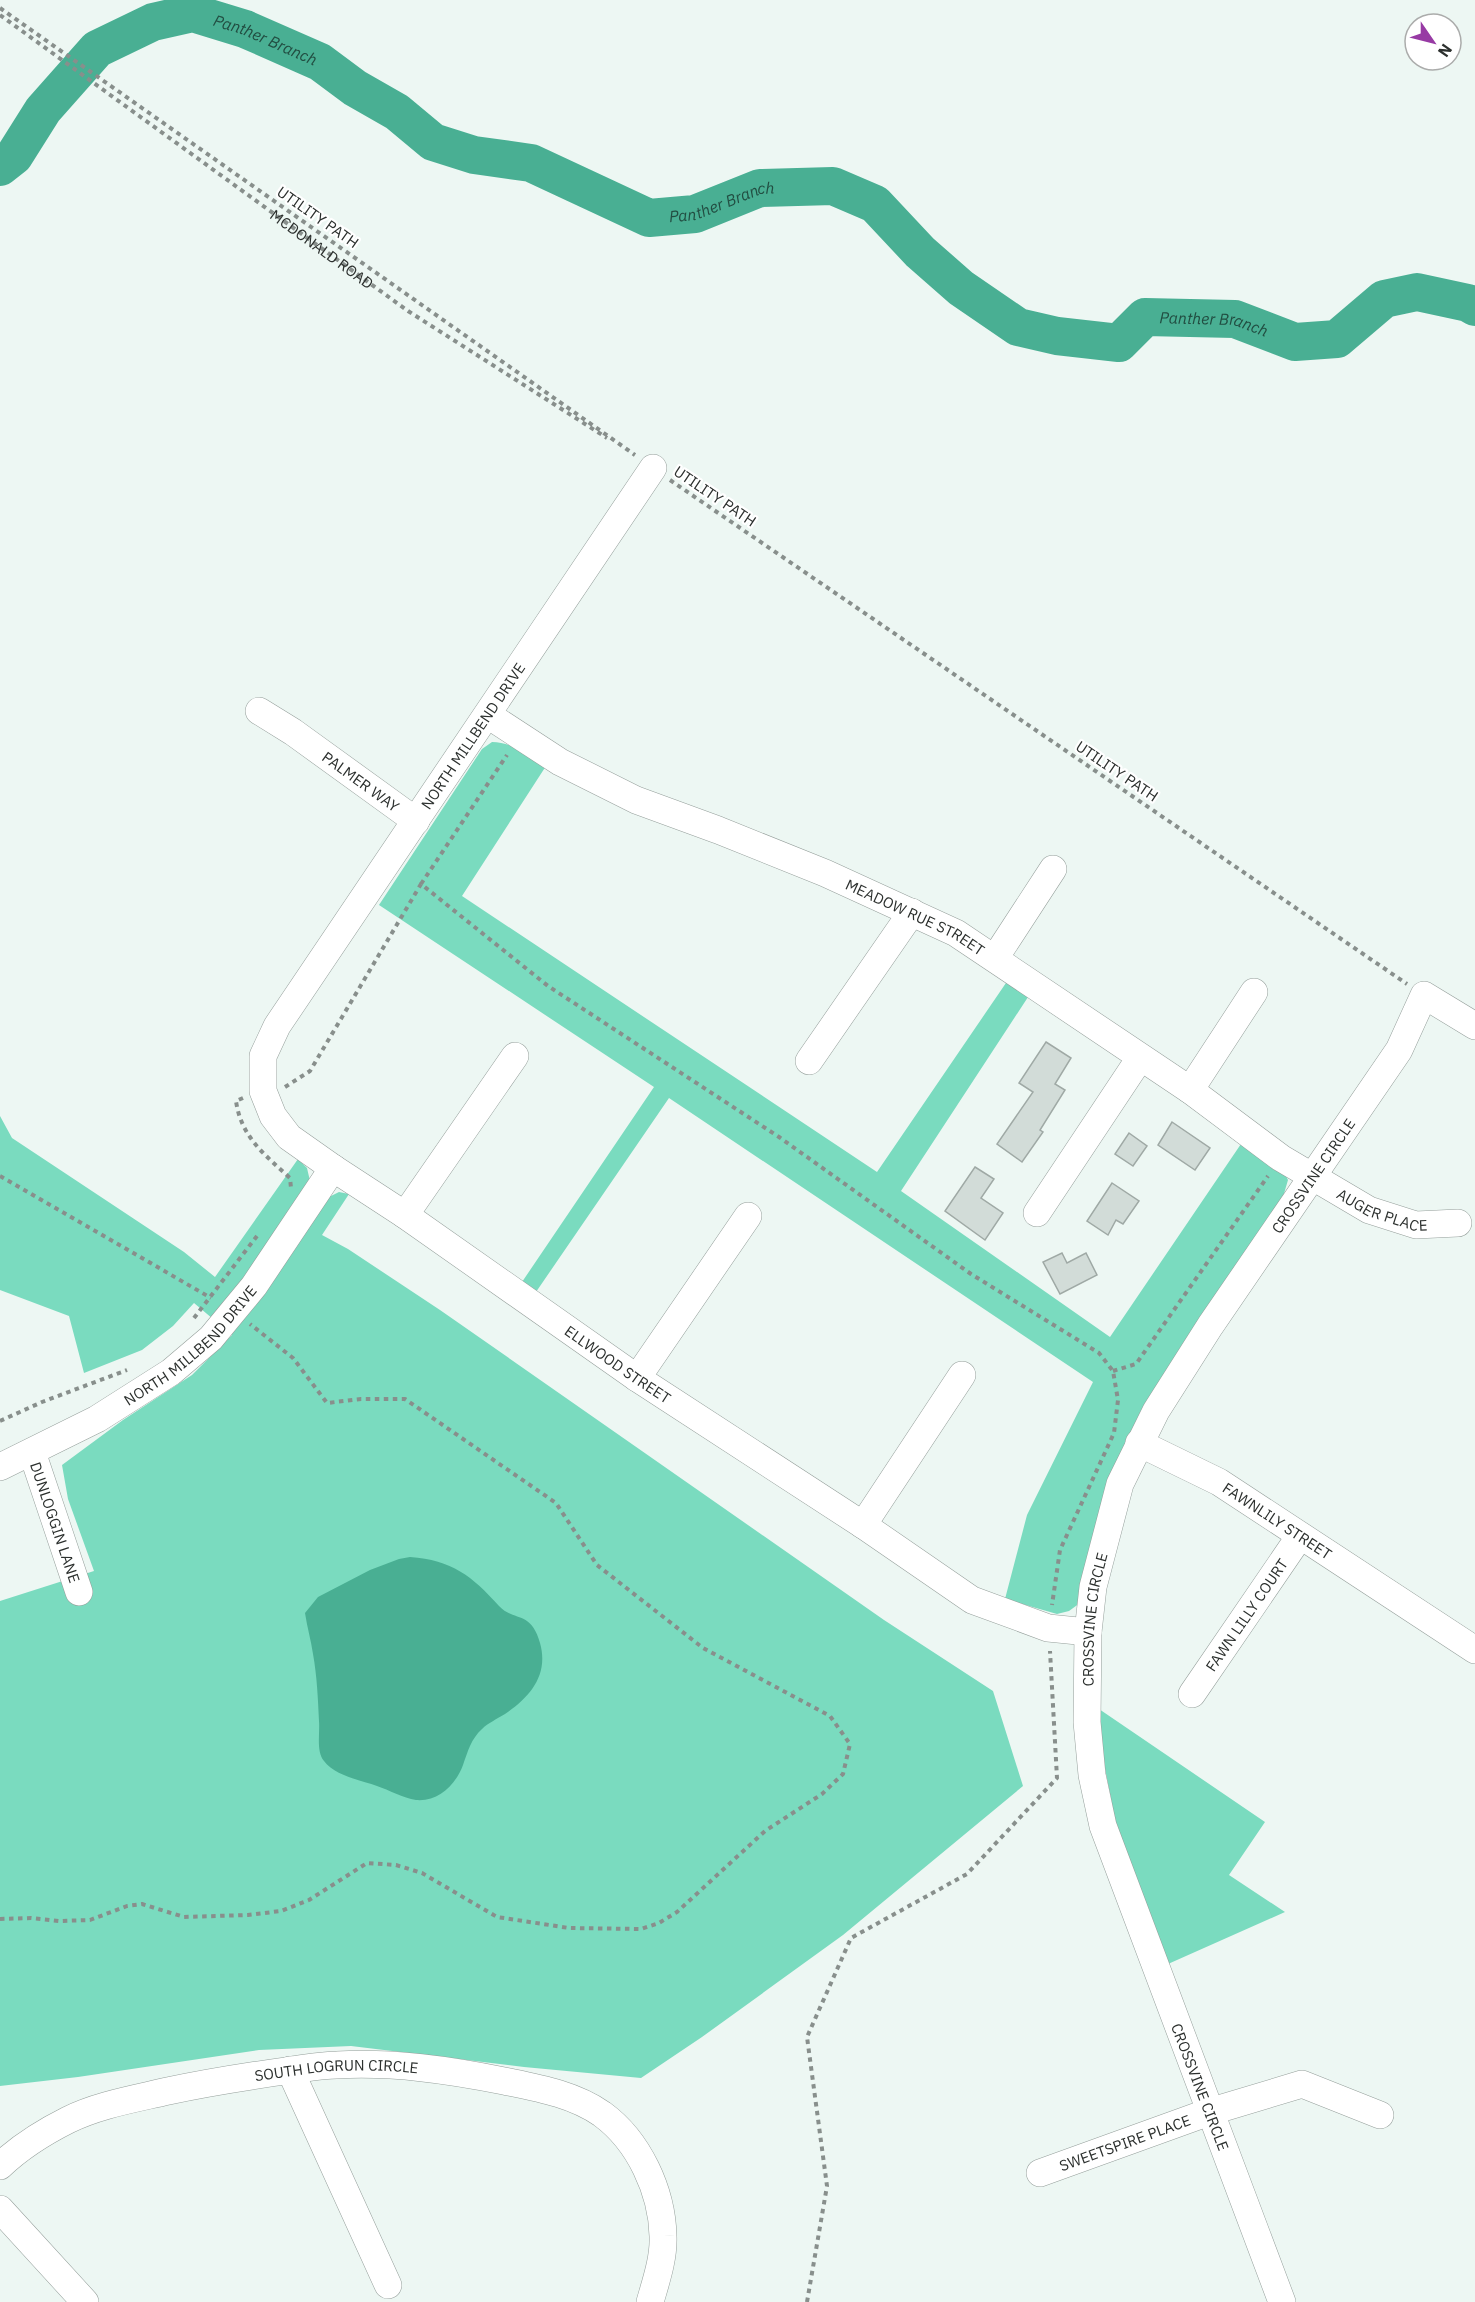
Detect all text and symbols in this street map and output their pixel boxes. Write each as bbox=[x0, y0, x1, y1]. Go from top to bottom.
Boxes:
water label: Panther Branch bbox=[211, 10, 320, 70]
north arrow bbox=[1403, 12, 1463, 72]
text: N bbox=[1434, 40, 1457, 61]
water label: Panther Branch bbox=[668, 178, 775, 226]
street label: UTILITY PATH bbox=[273, 182, 363, 252]
street label: MCDONALD ROAD bbox=[267, 205, 378, 293]
water label: Panther Branch bbox=[1159, 307, 1271, 341]
street label: UTILITY PATH bbox=[670, 461, 760, 531]
street label: NORTH MILLBEND DRIVE bbox=[417, 659, 529, 813]
street label: UTILITY PATH bbox=[1072, 736, 1162, 806]
street label: PALMER WAY bbox=[319, 747, 403, 816]
street label: MEADOW RUE STREET bbox=[843, 874, 989, 959]
street label: CROSSVINE CIRCLE bbox=[1267, 1115, 1359, 1237]
street label: AUGER PLACE bbox=[1334, 1184, 1428, 1235]
street label: NORTH MILLBEND DRIVE bbox=[120, 1281, 260, 1409]
street label: ELLWOOD STREET bbox=[561, 1321, 675, 1407]
street label: DUNLOGGIN LANE bbox=[26, 1459, 85, 1585]
street label: FAWNLILY STREET bbox=[1219, 1478, 1336, 1563]
street label: CROSSVINE CIRCLE bbox=[1078, 1550, 1111, 1687]
street label: FAWN LILLY COURT bbox=[1201, 1554, 1292, 1675]
street label: CROSSVINE CIRCLE bbox=[1167, 2021, 1233, 2153]
street label: SOUTH LOGRUN CIRCLE bbox=[253, 2055, 419, 2085]
street label: SWEETSPIRE PLACE bbox=[1056, 2110, 1193, 2175]

